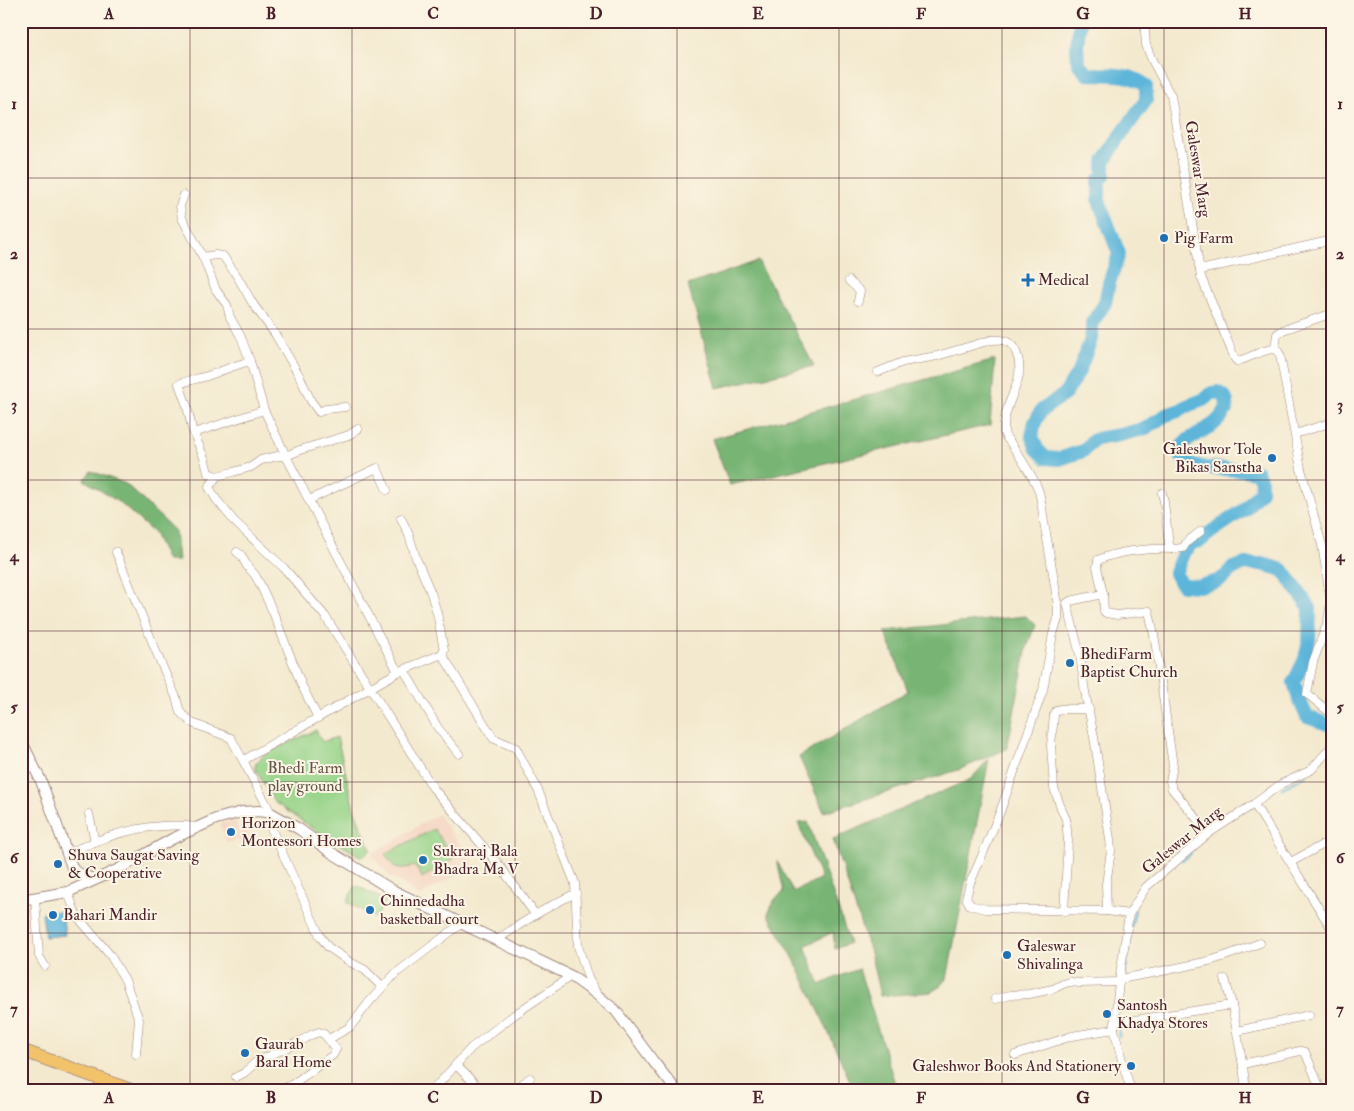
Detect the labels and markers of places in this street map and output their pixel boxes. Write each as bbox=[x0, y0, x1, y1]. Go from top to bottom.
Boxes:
place label: Pig Farm bbox=[1174, 228, 1234, 248]
marker: Pig Farm bbox=[1158, 232, 1170, 244]
place label: Medical bbox=[1038, 270, 1089, 290]
marker: Medical bbox=[1022, 274, 1034, 286]
place label: Galeshwor Tole Bikas Sanstha bbox=[1163, 439, 1262, 477]
marker: Galeshwor Tole Bikas Sanstha bbox=[1266, 452, 1278, 464]
place label: BhediFarm Baptist Church bbox=[1080, 644, 1178, 683]
marker: BhediFarm Baptist Church bbox=[1064, 657, 1076, 669]
place label: Horizon Montessori Homes bbox=[241, 813, 361, 851]
marker: Horizon Montessori Homes bbox=[225, 826, 237, 838]
place label: Sukraraj Bala Bhadra Ma V bbox=[433, 841, 519, 879]
place label: Shuva Saugat Saving & Cooperative bbox=[68, 845, 201, 884]
marker: Sukraraj Bala Bhadra Ma V bbox=[417, 854, 429, 866]
marker: Shuva Saugat Saving & Cooperative bbox=[52, 858, 64, 870]
place label: Chinnedadha basketball court bbox=[380, 891, 479, 929]
marker: Chinnedadha basketball court bbox=[364, 904, 376, 916]
place label: Bahari Mandir bbox=[63, 905, 157, 925]
marker: Bahari Mandir bbox=[47, 909, 59, 921]
place label: Galeswar Shivalinga bbox=[1017, 936, 1083, 974]
marker: Galeswar Shivalinga bbox=[1001, 949, 1013, 961]
place label: Santosh Khadya Stores bbox=[1117, 995, 1208, 1033]
marker: Santosh Khadya Stores bbox=[1101, 1008, 1113, 1020]
place label: Gaurab Baral Home bbox=[255, 1034, 332, 1072]
marker: Gaurab Baral Home bbox=[239, 1047, 251, 1059]
place label: Galeshwor Books And Stationery bbox=[912, 1056, 1122, 1076]
marker: Galeshwor Books And Stationery bbox=[1125, 1060, 1137, 1072]

